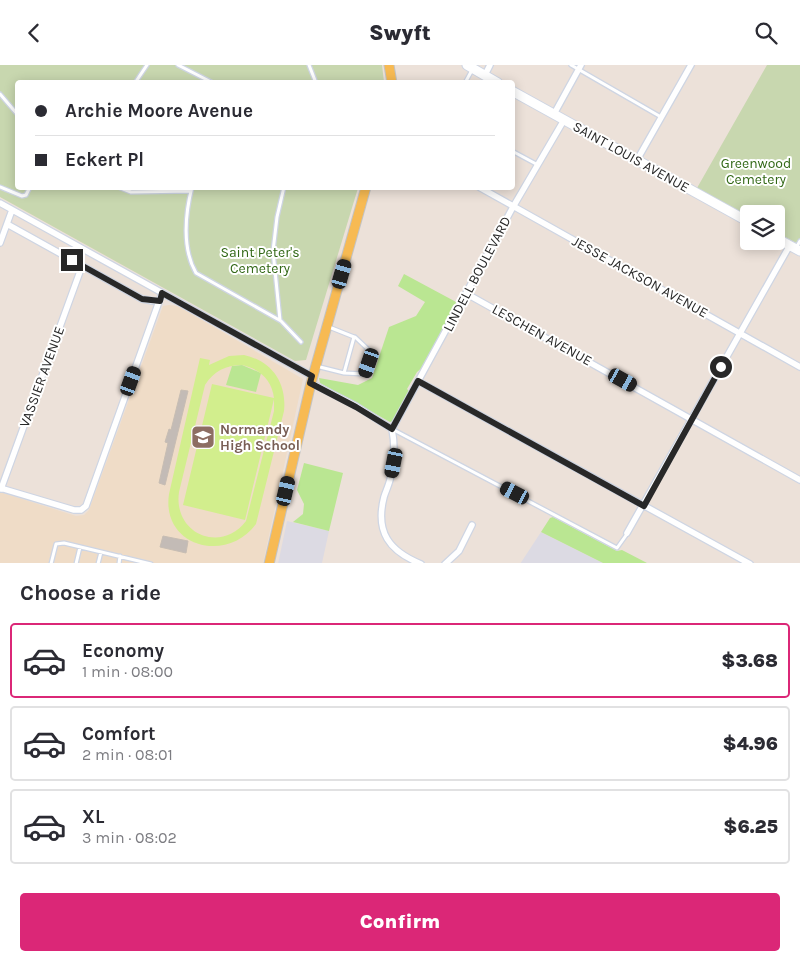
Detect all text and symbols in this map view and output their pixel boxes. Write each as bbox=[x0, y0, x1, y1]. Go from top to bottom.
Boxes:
icon: back bbox=[20, 19, 48, 47]
icon: search bbox=[752, 19, 780, 47]
text: Swyft bbox=[369, 20, 431, 46]
text: Archie Moore Avenue bbox=[65, 100, 253, 122]
street label: SAINT LOUIS AVENUE bbox=[570, 118, 692, 196]
text: Eckert Pl bbox=[65, 149, 144, 171]
park label: Greenwood Cemetery bbox=[721, 155, 791, 188]
map controls bbox=[740, 205, 785, 250]
button: layers bbox=[740, 205, 785, 250]
street label: LINDELL BOULEVARD bbox=[439, 213, 515, 335]
street label: JESSE JACKSON AVENUE bbox=[569, 233, 711, 321]
park label: Saint Peter's Cemetery bbox=[220, 244, 300, 277]
route end bbox=[61, 249, 83, 271]
car bbox=[330, 258, 353, 290]
street label: LESCHEN AVENUE bbox=[489, 301, 595, 369]
street label: VASSIER AVENUE bbox=[16, 324, 68, 430]
car bbox=[357, 346, 380, 380]
route start bbox=[710, 356, 732, 378]
car bbox=[118, 364, 143, 398]
car bbox=[606, 366, 639, 394]
place label: Normandy High School bbox=[220, 421, 300, 454]
school or university icon: Normandy High School bbox=[190, 424, 216, 450]
car bbox=[383, 447, 404, 479]
car bbox=[275, 475, 296, 507]
car bbox=[498, 480, 531, 506]
text: Choose a ride bbox=[20, 580, 161, 606]
icon: car bbox=[22, 638, 67, 683]
text: Economy bbox=[82, 640, 164, 662]
text: $3.68 bbox=[721, 650, 778, 672]
text: 1 min · 08:00 bbox=[82, 662, 173, 681]
icon: car bbox=[22, 721, 67, 766]
text: Comfort bbox=[82, 723, 156, 745]
text: $4.96 bbox=[722, 733, 778, 755]
text: 2 min · 08:01 bbox=[82, 745, 173, 764]
icon: car bbox=[22, 804, 67, 849]
text: XL bbox=[82, 806, 104, 828]
text: $6.25 bbox=[723, 816, 778, 838]
text: 3 min · 08:02 bbox=[82, 828, 177, 847]
button: Confirm bbox=[20, 893, 780, 951]

